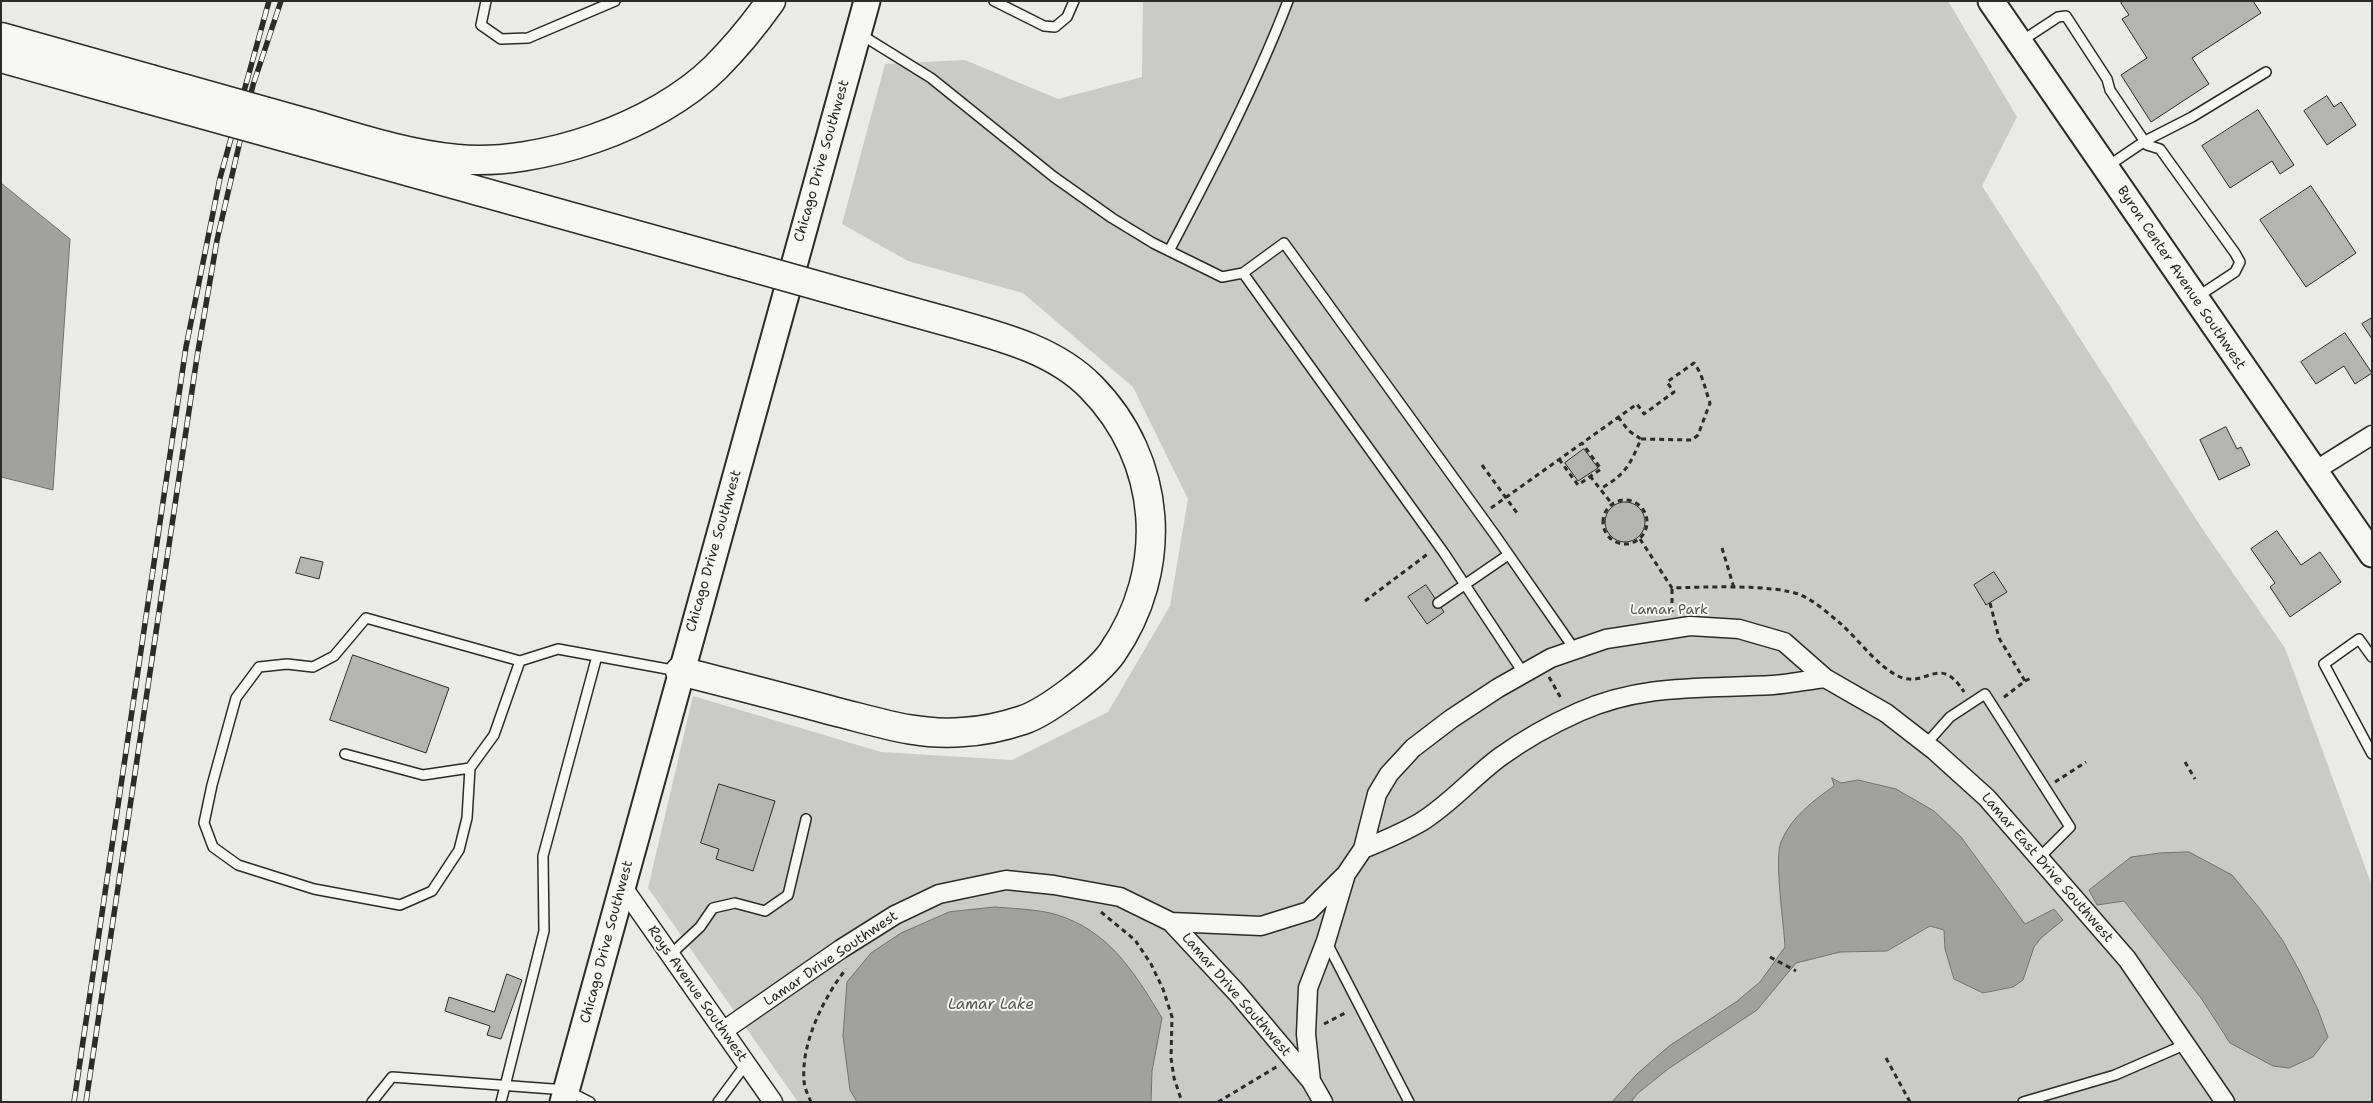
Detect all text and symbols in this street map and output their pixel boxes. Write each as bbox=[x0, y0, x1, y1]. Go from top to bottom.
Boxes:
street label: Chicago Drive Southwest bbox=[791, 78, 853, 244]
street label: Byron Center Avenue Southwest bbox=[2113, 183, 2249, 373]
street label: Chicago Drive Southwest bbox=[683, 468, 745, 634]
park label: Lamar Park bbox=[1630, 602, 1708, 618]
street label: Lamar East Drive Southwest bbox=[1977, 790, 2117, 946]
street label: Chicago Drive Southwest bbox=[577, 859, 637, 1025]
street label: Lamar Drive Southwest bbox=[761, 908, 901, 1010]
street label: Roys Avenue Southwest bbox=[644, 923, 750, 1065]
street label: Lamar Drive Southwest bbox=[1178, 930, 1294, 1060]
water label: Lamar Lake bbox=[948, 996, 1034, 1014]

